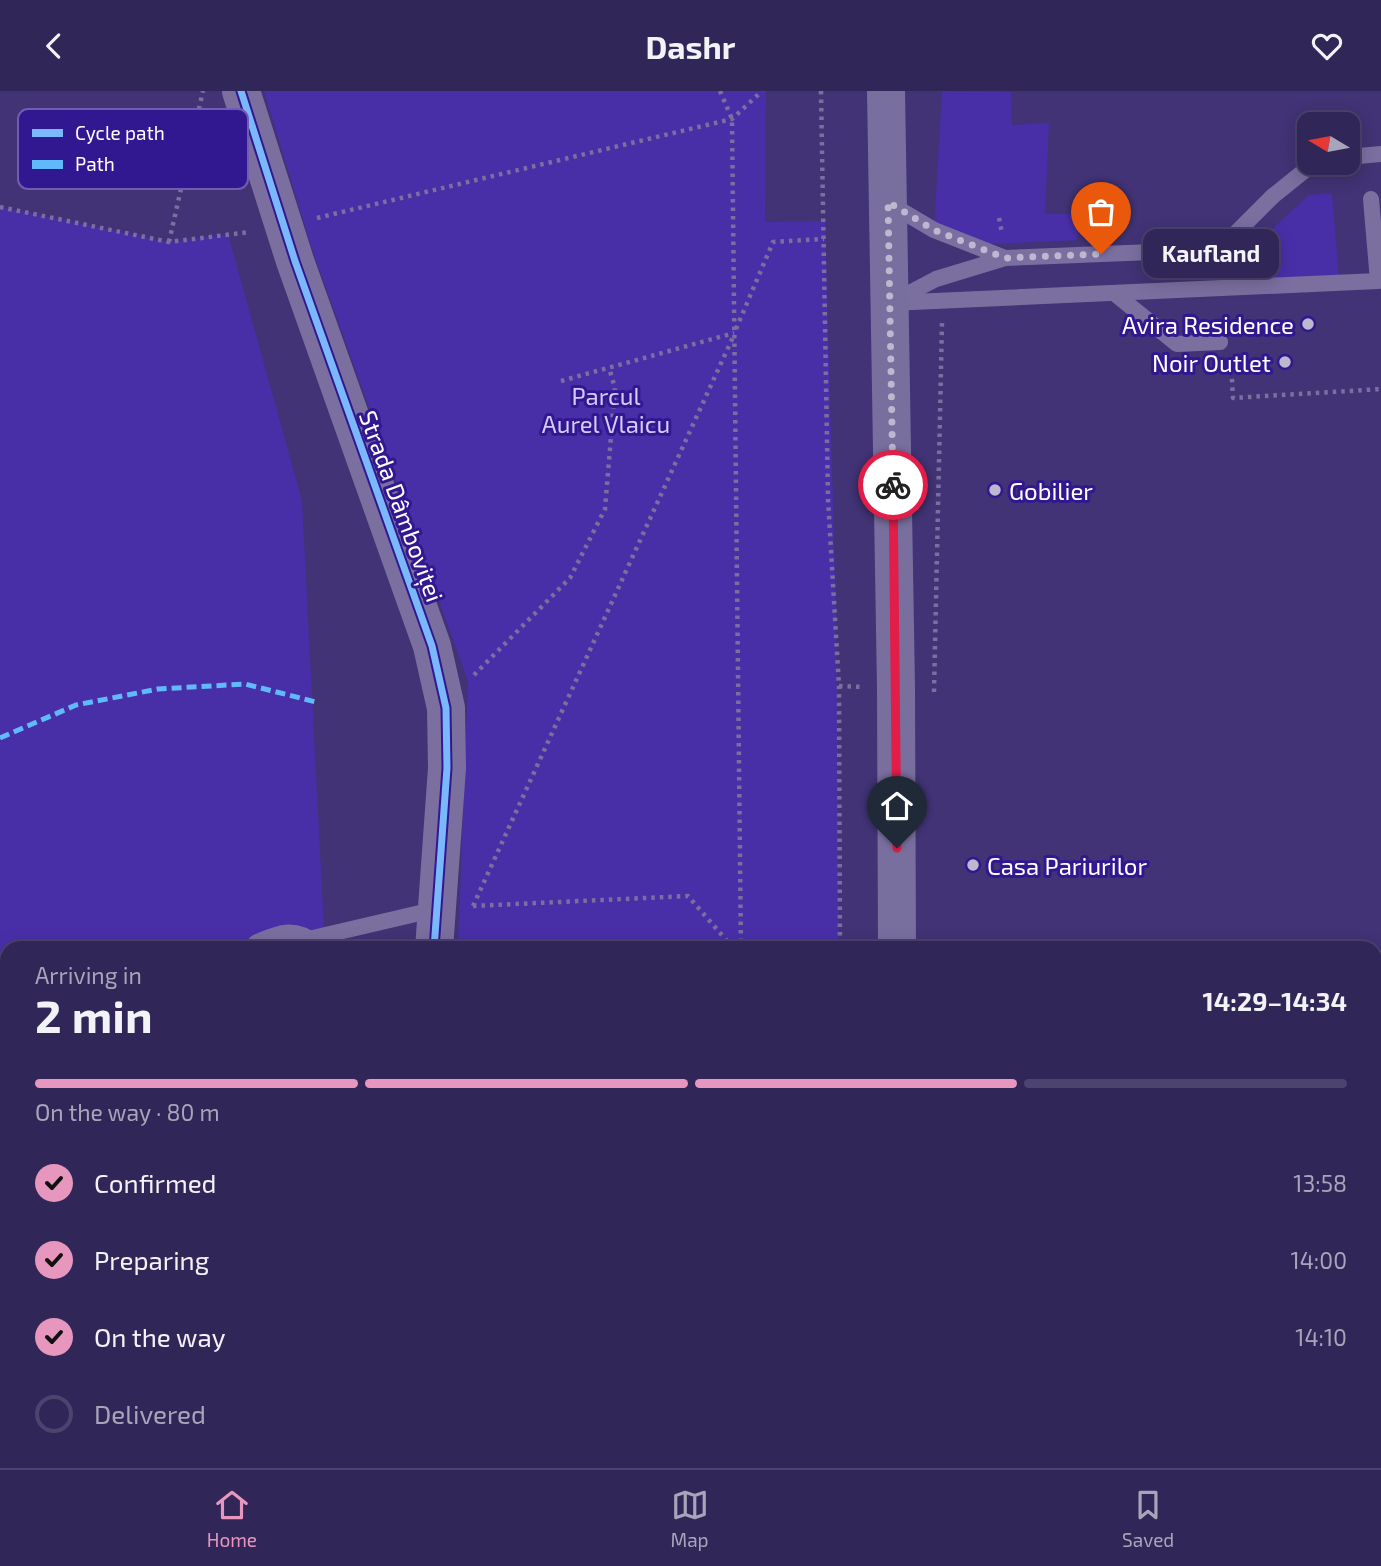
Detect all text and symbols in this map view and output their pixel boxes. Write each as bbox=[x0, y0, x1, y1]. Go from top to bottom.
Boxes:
icon: back bbox=[35, 27, 73, 65]
text: Dashr bbox=[646, 27, 735, 65]
icon: heart bbox=[1308, 27, 1346, 65]
legend bbox=[18, 109, 248, 189]
north arrow bbox=[1297, 112, 1360, 175]
map controls bbox=[1297, 112, 1360, 175]
text: Cycle path bbox=[75, 121, 165, 144]
text: Path bbox=[75, 152, 115, 175]
pin bbox=[1071, 182, 1131, 254]
icon: bag bbox=[1082, 193, 1120, 231]
callout: Kaufland bbox=[1143, 229, 1280, 279]
text: Kaufland bbox=[1162, 239, 1260, 267]
place label: Avira Residence bbox=[1122, 310, 1294, 339]
marker: Avira Residence bbox=[1300, 316, 1316, 332]
place label: Noir Outlet bbox=[1152, 348, 1271, 377]
marker: Noir Outlet bbox=[1277, 354, 1293, 370]
park label: Parcul Aurel Vlaicu bbox=[542, 381, 670, 438]
street label: Strada Dâmboviței bbox=[352, 406, 450, 606]
courier bbox=[858, 450, 928, 520]
icon: bike bbox=[874, 466, 912, 504]
place label: Gobilier bbox=[1009, 476, 1093, 505]
marker: Gobilier bbox=[987, 482, 1003, 498]
pin bbox=[867, 776, 927, 848]
icon: home bbox=[878, 787, 916, 825]
place label: Casa Pariurilor bbox=[987, 851, 1147, 880]
marker: Casa Pariurilor bbox=[965, 857, 981, 873]
text: Arriving in bbox=[35, 961, 142, 989]
text: 14:29–14:34 bbox=[1203, 985, 1347, 1016]
text: 2 min bbox=[35, 987, 153, 1042]
text: On the way · 80 m bbox=[35, 1098, 220, 1126]
icon: check bbox=[35, 1164, 73, 1202]
text: Confirmed bbox=[94, 1167, 217, 1198]
text: 13:58 bbox=[1293, 1169, 1347, 1197]
icon: check bbox=[35, 1241, 73, 1279]
text: Preparing bbox=[94, 1244, 209, 1275]
text: 14:00 bbox=[1291, 1246, 1347, 1274]
icon: check bbox=[35, 1318, 73, 1356]
text: On the way bbox=[94, 1321, 225, 1352]
text: 14:10 bbox=[1295, 1323, 1347, 1351]
text: Delivered bbox=[94, 1398, 206, 1429]
tab: Home bbox=[207, 1486, 257, 1551]
tab: Map bbox=[671, 1486, 709, 1551]
tab: Saved bbox=[1122, 1486, 1174, 1551]

